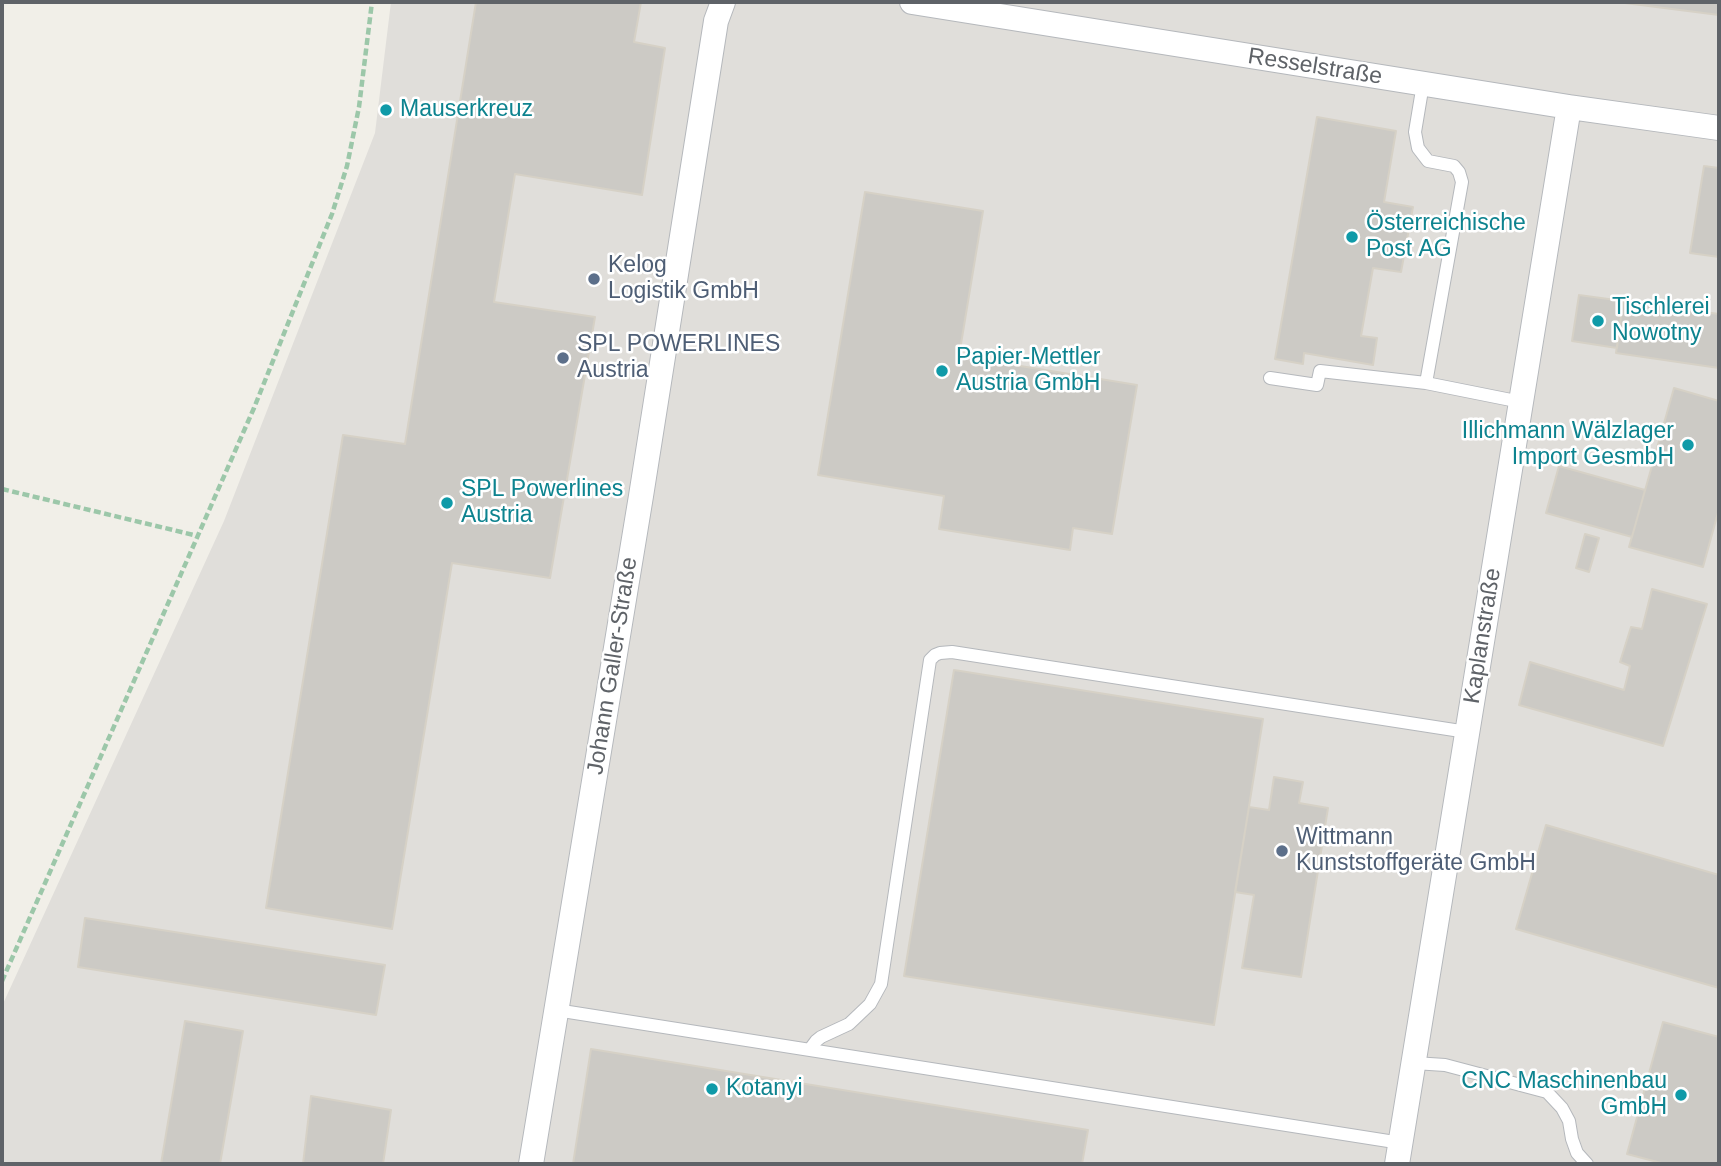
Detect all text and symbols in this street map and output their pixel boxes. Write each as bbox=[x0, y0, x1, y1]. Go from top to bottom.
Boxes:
street label: Resselstraße bbox=[1246, 43, 1384, 91]
place label: Mauserkreuz bbox=[400, 96, 533, 124]
marker: Mauserkreuz bbox=[378, 102, 394, 118]
place label: Österreichische Post AG bbox=[1366, 210, 1526, 264]
marker: Österreichische Post AG bbox=[1344, 229, 1360, 245]
place label: Kelog Logistik GmbH bbox=[608, 252, 759, 306]
marker: Kelog Logistik GmbH bbox=[586, 271, 602, 287]
place label: Tischlerei Nowotny bbox=[1612, 294, 1710, 348]
marker: Tischlerei Nowotny bbox=[1590, 313, 1606, 329]
place label: SPL POWERLINES Austria bbox=[577, 331, 780, 385]
place label: Papier-Mettler Austria GmbH bbox=[956, 344, 1100, 398]
marker: SPL POWERLINES Austria bbox=[555, 350, 571, 366]
marker: Papier-Mettler Austria GmbH bbox=[934, 363, 950, 379]
place label: Illichmann Wälzlager Import GesmbH bbox=[1462, 418, 1674, 472]
marker: Illichmann Wälzlager Import GesmbH bbox=[1680, 437, 1696, 453]
place label: SPL Powerlines Austria bbox=[461, 476, 623, 530]
marker: SPL Powerlines Austria bbox=[439, 495, 455, 511]
street label: Johann Galler-Straße bbox=[582, 555, 644, 777]
street label: Kaplanstraße bbox=[1459, 566, 1507, 706]
place label: Wittmann Kunststoffgeräte GmbH bbox=[1296, 824, 1536, 878]
marker: Wittmann Kunststoffgeräte GmbH bbox=[1274, 843, 1290, 859]
place label: CNC Maschinenbau GmbH bbox=[1461, 1068, 1667, 1122]
place label: Kotanyi bbox=[726, 1075, 803, 1103]
marker: Kotanyi bbox=[704, 1081, 720, 1097]
marker: CNC Maschinenbau GmbH bbox=[1673, 1087, 1689, 1103]

